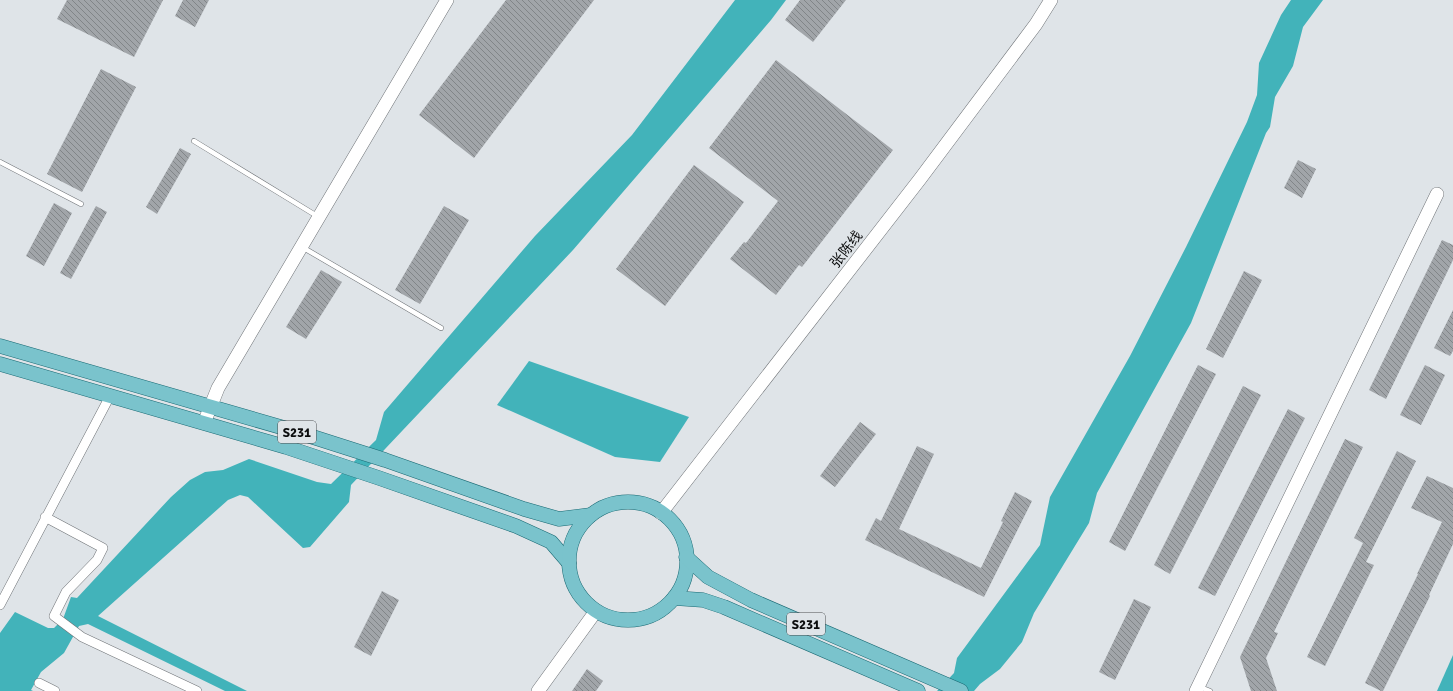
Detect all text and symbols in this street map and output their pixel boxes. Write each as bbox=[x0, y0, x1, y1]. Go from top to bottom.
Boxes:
street label: 张陈线 bbox=[827, 228, 866, 271]
road number: S231 bbox=[278, 421, 316, 443]
road number: S231 bbox=[787, 613, 825, 635]

